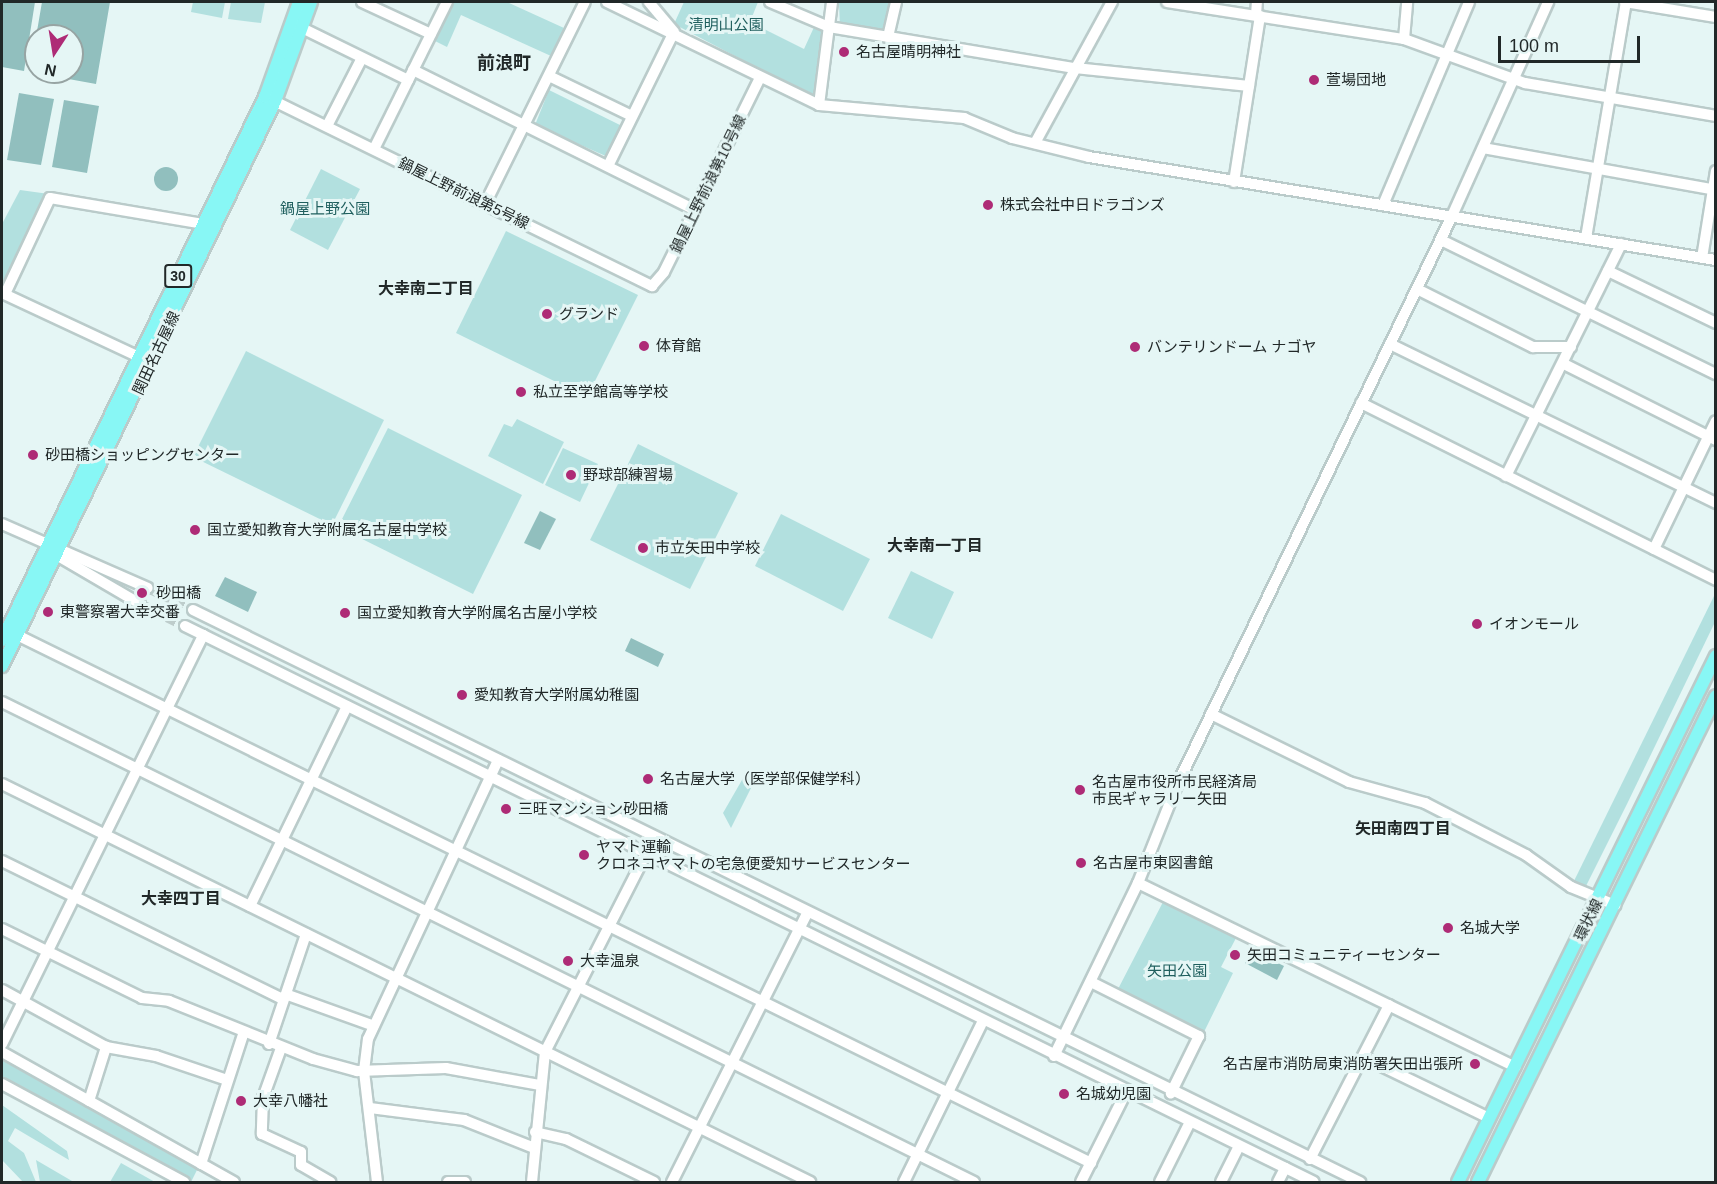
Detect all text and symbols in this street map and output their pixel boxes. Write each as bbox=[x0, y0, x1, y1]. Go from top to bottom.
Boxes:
park label: 清明山公園 bbox=[689, 16, 763, 34]
north arrow bbox=[24, 24, 84, 84]
scale bar bbox=[1501, 24, 1644, 62]
text: 100 m bbox=[1509, 36, 1559, 56]
place label: 名古屋晴明神社 bbox=[856, 43, 961, 61]
marker: 名古屋晴明神社 bbox=[837, 45, 851, 59]
district label: 前浪町 bbox=[477, 52, 531, 74]
text: N bbox=[43, 61, 58, 80]
place label: 萱場団地 bbox=[1326, 71, 1386, 89]
marker: 萱場団地 bbox=[1307, 73, 1321, 87]
street label: 鍋屋上野前浪第10号線 bbox=[667, 112, 749, 256]
street label: 鍋屋上野前浪第5号線 bbox=[396, 153, 532, 233]
place label: 株式会社中日ドラゴンズ bbox=[1000, 196, 1165, 214]
marker: 株式会社中日ドラゴンズ bbox=[981, 198, 995, 212]
park label: 鍋屋上野公園 bbox=[280, 200, 370, 218]
road number: 30 bbox=[163, 265, 193, 287]
district label: 大幸南二丁目 bbox=[378, 279, 474, 299]
place label: グランド bbox=[559, 305, 619, 323]
marker: グランド bbox=[540, 307, 554, 321]
street label: 関田名古屋線 bbox=[129, 308, 183, 398]
place label: 体育館 bbox=[656, 337, 701, 355]
place label: バンテリンドーム ナゴヤ bbox=[1147, 338, 1316, 356]
marker: 体育館 bbox=[637, 339, 651, 353]
marker: バンテリンドーム ナゴヤ bbox=[1128, 340, 1142, 354]
place label: 私立至学館高等学校 bbox=[533, 383, 668, 401]
marker: 私立至学館高等学校 bbox=[514, 385, 528, 399]
place label: 砂田橋ショッピングセンター bbox=[45, 446, 240, 464]
marker: 砂田橋ショッピングセンター bbox=[26, 448, 40, 462]
place label: 野球部練習場 bbox=[583, 466, 673, 484]
marker: 野球部練習場 bbox=[564, 468, 578, 482]
place label: 国立愛知教育大学附属名古屋中学校 bbox=[207, 521, 447, 539]
marker: 国立愛知教育大学附属名古屋中学校 bbox=[188, 523, 202, 537]
district label: 大幸南一丁目 bbox=[887, 536, 983, 556]
place label: 市立矢田中学校 bbox=[655, 539, 760, 557]
marker: 市立矢田中学校 bbox=[636, 541, 650, 555]
marker: 砂田橋 bbox=[133, 584, 151, 602]
place label: 砂田橋 bbox=[156, 584, 201, 602]
place label: 東警察署大幸交番 bbox=[60, 603, 180, 621]
place label: 国立愛知教育大学附属名古屋小学校 bbox=[357, 604, 597, 622]
marker: 東警察署大幸交番 bbox=[41, 605, 55, 619]
marker: 国立愛知教育大学附属名古屋小学校 bbox=[338, 606, 352, 620]
place label: イオンモール bbox=[1489, 615, 1579, 633]
marker: イオンモール bbox=[1470, 617, 1484, 631]
place label: 愛知教育大学附属幼稚園 bbox=[474, 686, 639, 704]
marker: 愛知教育大学附属幼稚園 bbox=[455, 688, 469, 702]
place label: 名古屋大学（医学部保健学科） bbox=[660, 770, 870, 788]
marker: 名古屋大学（医学部保健学科） bbox=[641, 772, 655, 786]
place label: 名古屋市役所市民経済局 市民ギャラリー矢田 bbox=[1092, 772, 1257, 807]
marker: 名古屋市役所市民経済局 市民ギャラリー矢田 bbox=[1073, 783, 1087, 797]
place label: 三旺マンション砂田橋 bbox=[518, 800, 668, 818]
marker: 三旺マンション砂田橋 bbox=[499, 802, 513, 816]
district label: 矢田南四丁目 bbox=[1355, 819, 1451, 839]
place label: ヤマト運輸 クロネコヤマトの宅急便愛知サービスセンター bbox=[596, 837, 911, 872]
marker: ヤマト運輸 クロネコヤマトの宅急便愛知サービスセンター bbox=[577, 848, 591, 862]
place label: 名古屋市東図書館 bbox=[1093, 854, 1213, 872]
marker: 名古屋市東図書館 bbox=[1074, 856, 1088, 870]
district label: 大幸四丁目 bbox=[141, 889, 221, 909]
street label: 環状線 bbox=[1570, 896, 1606, 944]
place label: 名城大学 bbox=[1460, 919, 1520, 937]
marker: 名城大学 bbox=[1441, 921, 1455, 935]
place label: 矢田コミュニティーセンター bbox=[1247, 946, 1442, 964]
marker: 矢田コミュニティーセンター bbox=[1228, 948, 1242, 962]
place label: 大幸温泉 bbox=[580, 952, 640, 970]
marker: 大幸温泉 bbox=[561, 954, 575, 968]
park label: 矢田公園 bbox=[1147, 962, 1207, 980]
place label: 名古屋市消防局東消防署矢田出張所 bbox=[1223, 1055, 1463, 1073]
marker: 名古屋市消防局東消防署矢田出張所 bbox=[1468, 1057, 1482, 1071]
place label: 名城幼児園 bbox=[1076, 1085, 1151, 1103]
marker: 名城幼児園 bbox=[1057, 1087, 1071, 1101]
place label: 大幸八幡社 bbox=[253, 1092, 328, 1110]
marker: 大幸八幡社 bbox=[234, 1094, 248, 1108]

